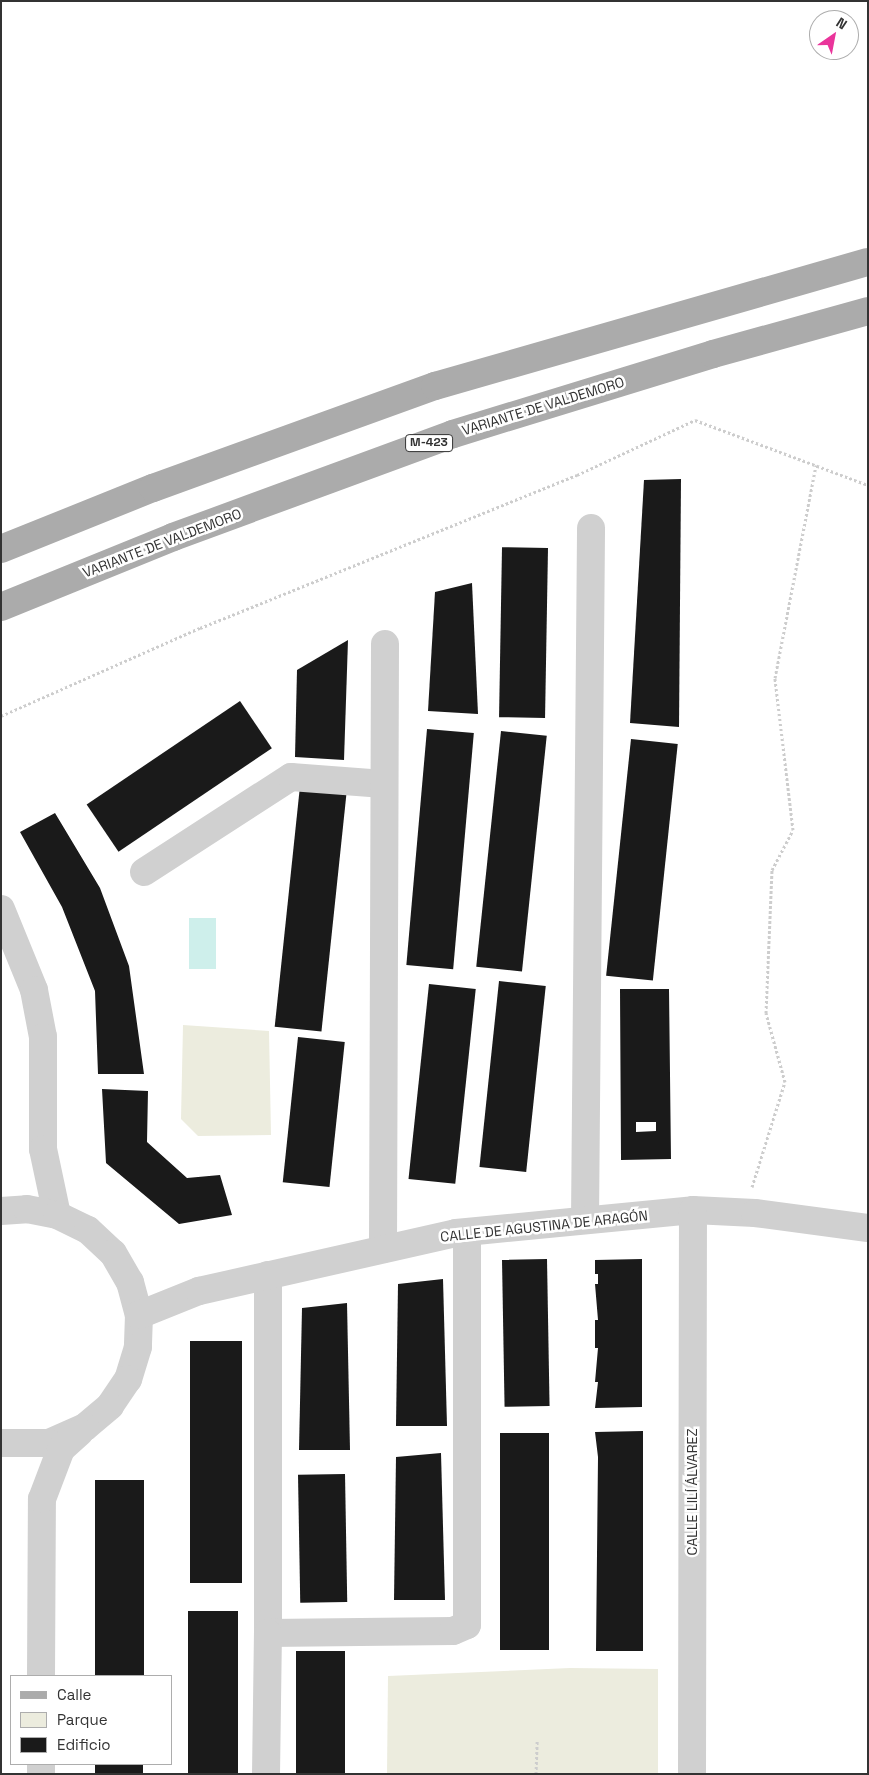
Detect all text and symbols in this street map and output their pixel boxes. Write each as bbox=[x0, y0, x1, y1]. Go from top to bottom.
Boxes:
north arrow bbox=[809, 10, 859, 60]
text: N bbox=[833, 13, 850, 33]
street label: VARIANTE DE VALDEMORO bbox=[460, 373, 626, 439]
road number: M-423 bbox=[404, 433, 454, 452]
street label: VARIANTE DE VALDEMORO bbox=[80, 505, 244, 581]
street label: CALLE DE AGUSTINA DE ARAGÓN bbox=[439, 1207, 649, 1245]
street label: CALLE LILÍ ÁLVAREZ bbox=[684, 1428, 700, 1556]
legend bbox=[10, 1675, 172, 1765]
text: Calle bbox=[57, 1685, 92, 1704]
text: Parque bbox=[57, 1710, 108, 1729]
text: Edificio bbox=[57, 1735, 111, 1754]

